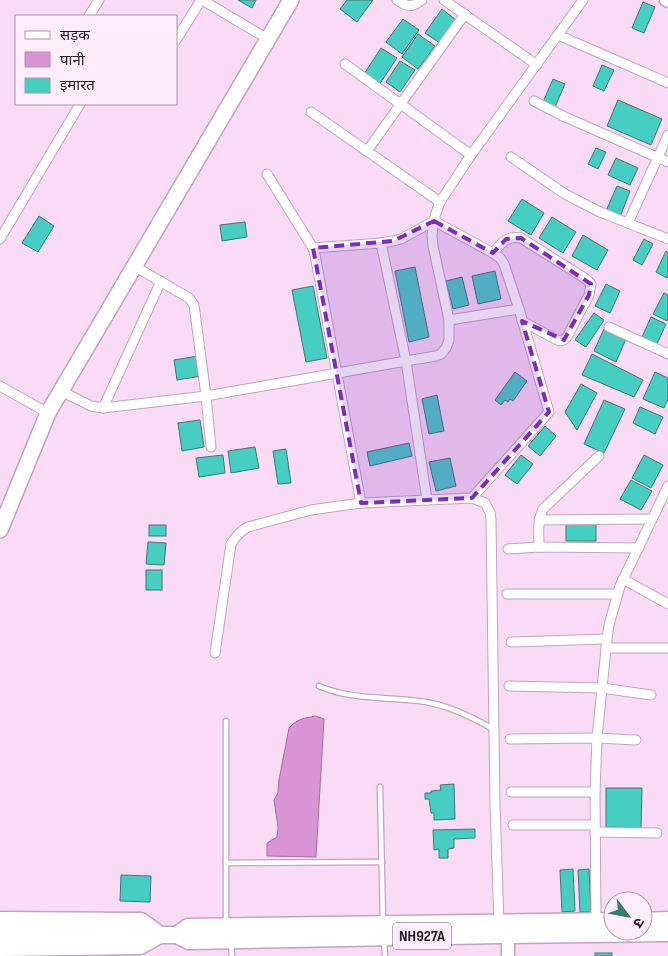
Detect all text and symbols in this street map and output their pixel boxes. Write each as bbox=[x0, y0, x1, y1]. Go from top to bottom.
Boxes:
legend bbox=[15, 15, 178, 105]
text: सड़क bbox=[60, 26, 90, 45]
text: पानी bbox=[60, 51, 86, 70]
text: इमारत bbox=[60, 76, 95, 95]
north arrow bbox=[603, 891, 653, 941]
text: उ bbox=[629, 915, 648, 931]
road number: NH927A bbox=[393, 922, 451, 949]

